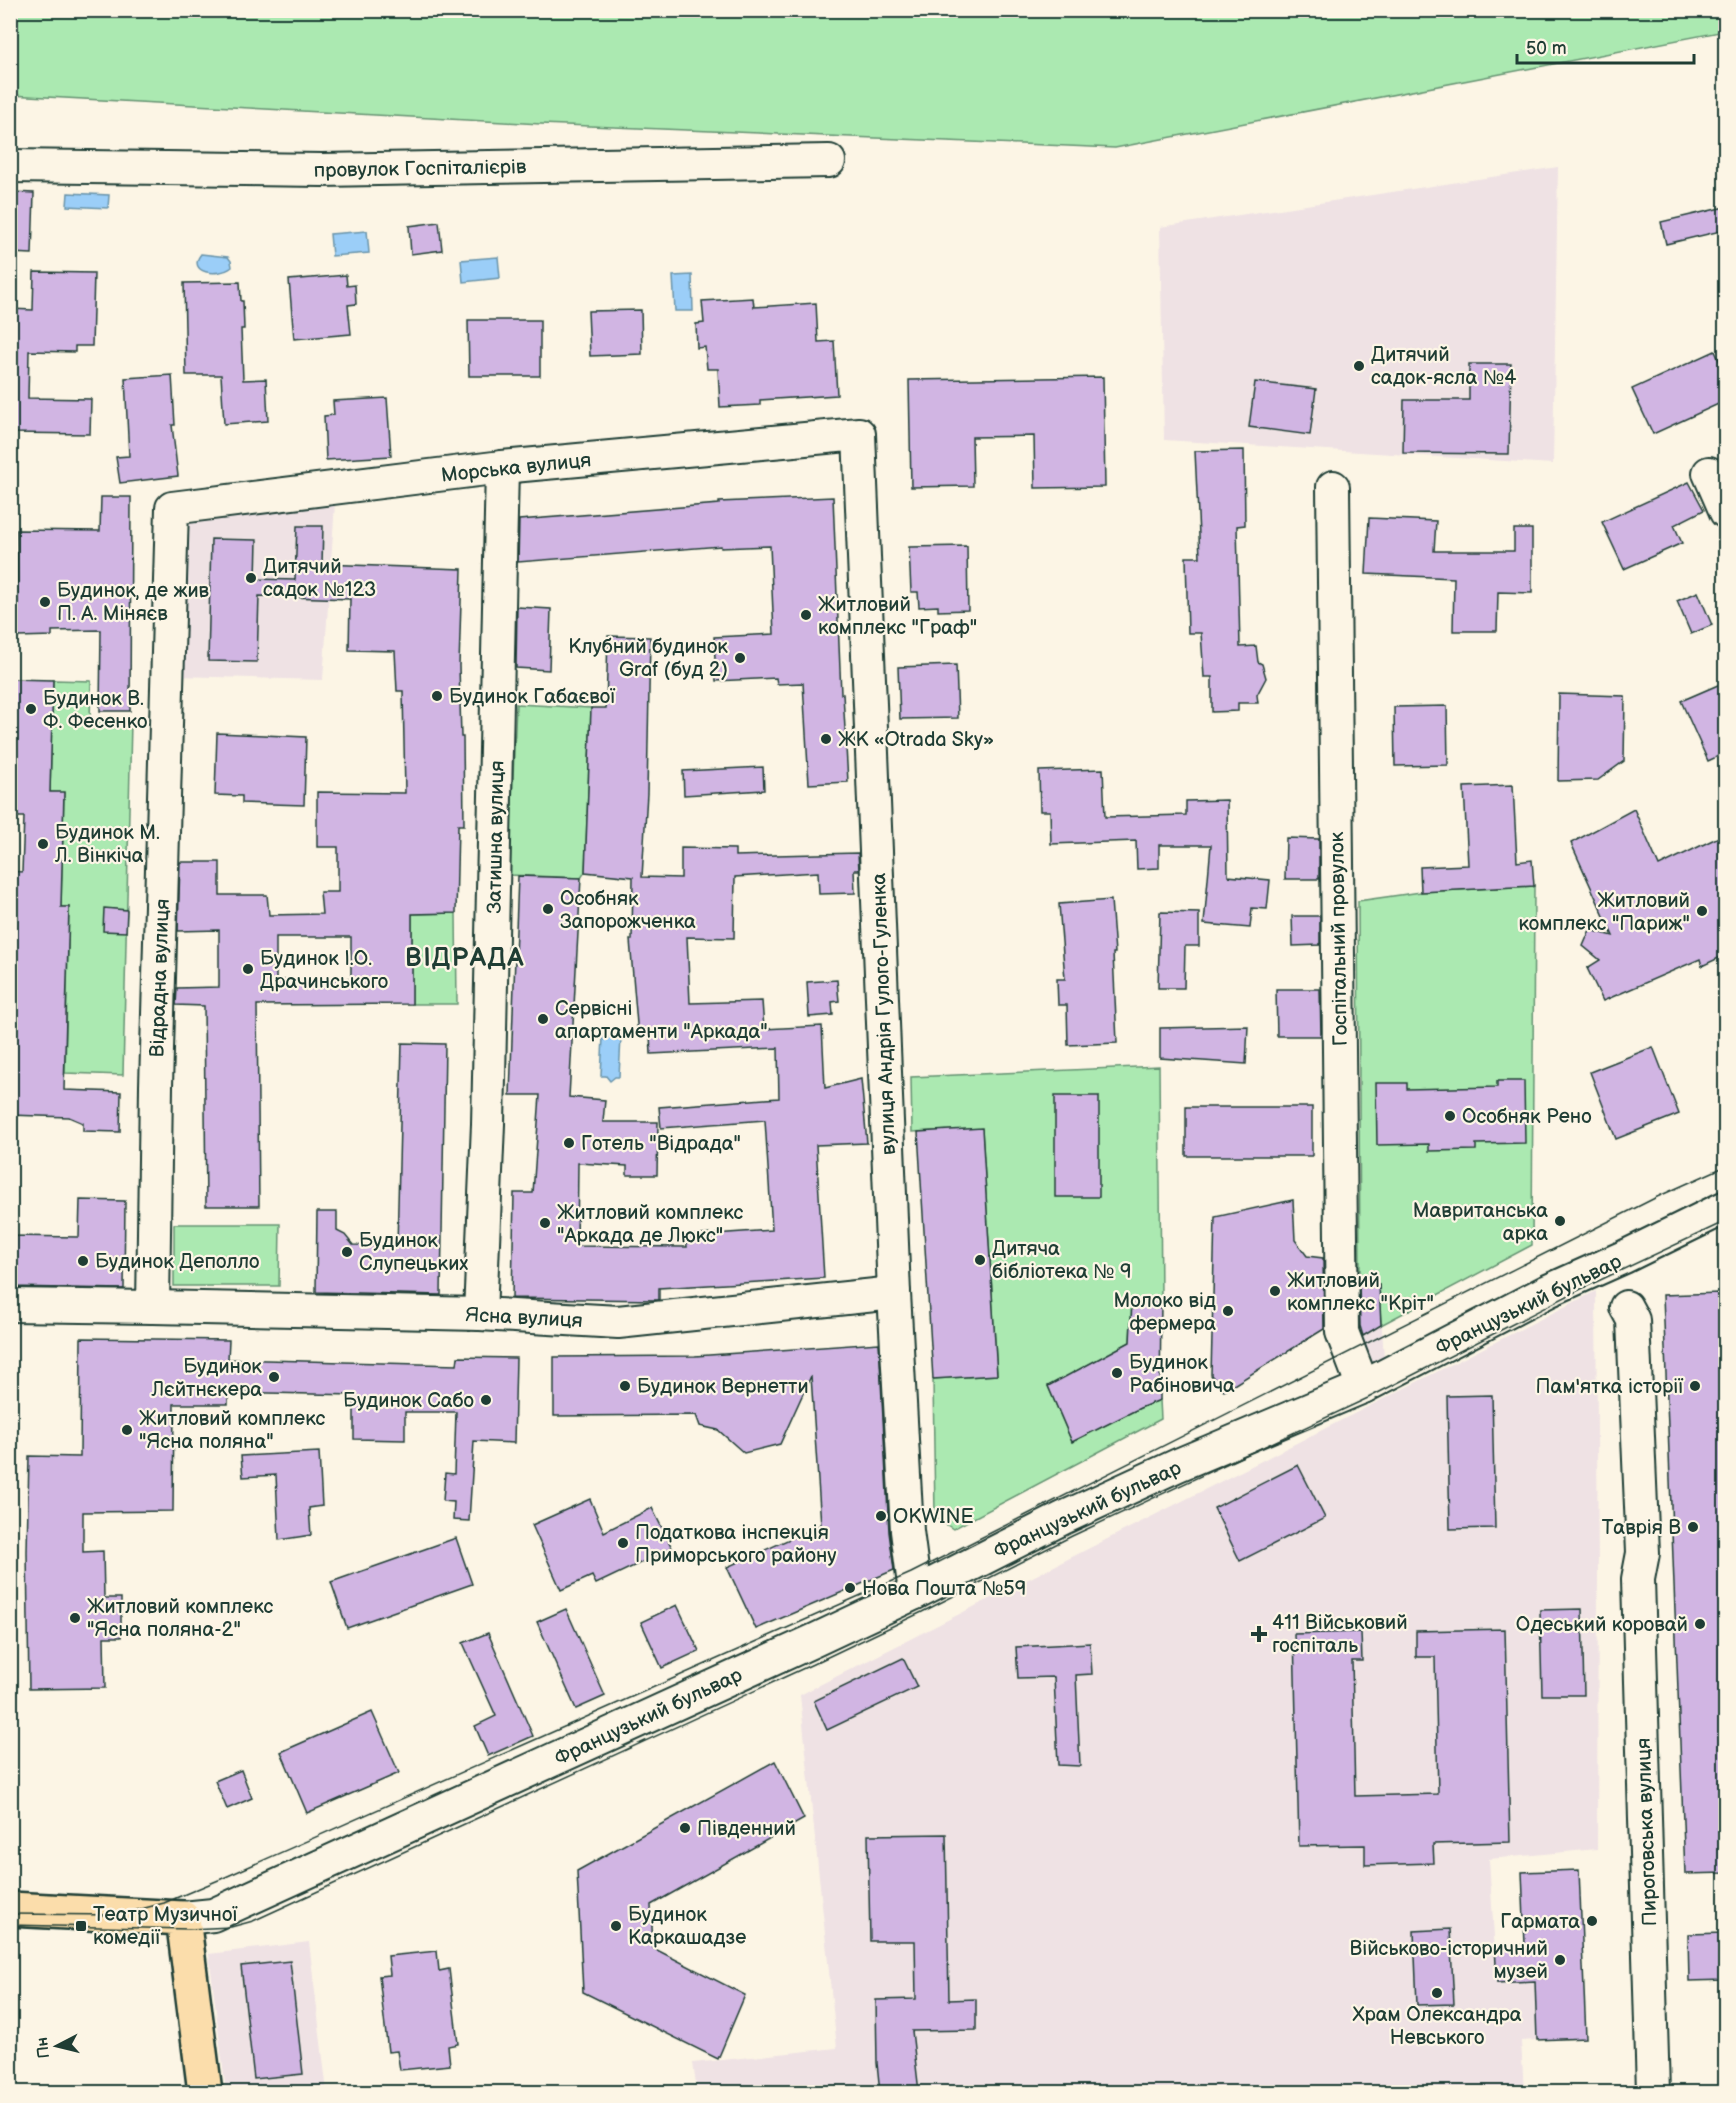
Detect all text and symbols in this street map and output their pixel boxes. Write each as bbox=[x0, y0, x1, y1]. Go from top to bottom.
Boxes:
scale bar bbox=[1517, 27, 1694, 65]
text: 50 m bbox=[1526, 38, 1567, 59]
street label: провулок Госпіталієрів bbox=[313, 155, 527, 183]
place label: Дитячий садок-ясла №4 bbox=[1371, 343, 1516, 390]
marker: Дитячий садок-ясла №4 bbox=[1352, 359, 1366, 373]
street label: Морська вулиця bbox=[440, 448, 592, 488]
place label: Дитячий садок №123 bbox=[263, 555, 376, 602]
marker: Дитячий садок №123 bbox=[244, 571, 258, 585]
place label: Будинок, де жив П. А. Міняєв bbox=[57, 579, 210, 626]
place label: Житловий комплекс "Граф" bbox=[818, 593, 977, 640]
marker: Будинок, де жив П. А. Міняєв bbox=[38, 595, 52, 609]
marker: Житловий комплекс "Граф" bbox=[799, 608, 813, 622]
place label: Клубний будинок Graf (буд 2) bbox=[568, 635, 728, 682]
marker: Клубний будинок Graf (буд 2) bbox=[733, 651, 747, 665]
place label: Будинок Габаєвої bbox=[449, 685, 616, 709]
place label: Будинок В. Ф. Фесенко bbox=[43, 687, 147, 734]
marker: Будинок Габаєвої bbox=[430, 689, 444, 703]
marker: Будинок В. Ф. Фесенко bbox=[24, 702, 38, 716]
place label: ЖК «Otrada Sky» bbox=[838, 728, 994, 752]
marker: ЖК «Otrada Sky» bbox=[819, 732, 833, 746]
street label: Затишна вулиця bbox=[483, 760, 509, 914]
place label: Будинок М. Л. Вінкіча bbox=[54, 821, 160, 868]
street label: Госпітальний провулок bbox=[1325, 831, 1353, 1046]
marker: Будинок М. Л. Вінкіча bbox=[36, 837, 50, 851]
street label: вулиця Андрія Гулого-Гуленка bbox=[867, 872, 901, 1155]
place label: Особняк Запорожченка bbox=[560, 887, 696, 934]
place label: Житловий комплекс "Париж" bbox=[1518, 889, 1690, 936]
street label: Відрадна вулиця bbox=[145, 898, 175, 1058]
marker: Особняк Запорожченка bbox=[541, 902, 555, 916]
marker: Житловий комплекс "Париж" bbox=[1695, 904, 1709, 918]
district label: ВІДРАДА bbox=[405, 943, 525, 974]
place label: Будинок І.О. Драчинського bbox=[260, 947, 388, 994]
marker: Будинок І.О. Драчинського bbox=[241, 962, 255, 976]
place label: Сервісні апартаменти "Аркада" bbox=[555, 997, 768, 1044]
marker: Сервісні апартаменти "Аркада" bbox=[536, 1012, 550, 1026]
place label: Особняк Рено bbox=[1462, 1105, 1592, 1129]
marker: Особняк Рено bbox=[1443, 1109, 1457, 1123]
place label: Готель "Відрада" bbox=[581, 1132, 741, 1156]
marker: Готель "Відрада" bbox=[562, 1136, 576, 1150]
place label: Мавританська арка bbox=[1413, 1199, 1548, 1246]
place label: Житловий комплекс "Аркада де Люкс" bbox=[557, 1201, 744, 1248]
marker: Мавританська арка bbox=[1553, 1214, 1567, 1228]
marker: Житловий комплекс "Аркада де Люкс" bbox=[538, 1216, 552, 1230]
place label: Будинок Слупецьких bbox=[359, 1229, 468, 1276]
place label: Дитяча бібліотека № 9 bbox=[992, 1237, 1132, 1284]
marker: Будинок Слупецьких bbox=[340, 1245, 354, 1259]
street label: Французький бульвар bbox=[1431, 1249, 1626, 1360]
place label: Будинок Деполло bbox=[95, 1250, 259, 1274]
marker: Дитяча бібліотека № 9 bbox=[973, 1253, 987, 1267]
marker: Будинок Деполло bbox=[76, 1254, 90, 1268]
place label: Житловий комплекс "Кріт" bbox=[1287, 1269, 1434, 1316]
marker: Житловий комплекс "Кріт" bbox=[1268, 1284, 1282, 1298]
place label: Молоко від фермера bbox=[1114, 1289, 1216, 1336]
street label: Ясна вулиця bbox=[465, 1303, 583, 1333]
marker: Молоко від фермера bbox=[1221, 1304, 1235, 1318]
place label: Будинок Рабіновича bbox=[1129, 1351, 1235, 1398]
place label: Будинок Лєйтнєкера bbox=[151, 1355, 262, 1402]
marker: Будинок Рабіновича bbox=[1110, 1366, 1124, 1380]
marker: Будинок Лєйтнєкера bbox=[267, 1370, 281, 1384]
place label: Будинок Вернетти bbox=[637, 1375, 809, 1399]
place label: Пам'ятка історії bbox=[1536, 1375, 1684, 1399]
marker: Будинок Вернетти bbox=[618, 1379, 632, 1393]
marker: Пам'ятка історії bbox=[1688, 1379, 1702, 1393]
place label: Будинок Сабо bbox=[343, 1389, 474, 1413]
marker: Будинок Сабо bbox=[479, 1393, 493, 1407]
place label: Житловий комплекс "Ясна поляна" bbox=[139, 1407, 326, 1454]
marker: Житловий комплекс "Ясна поляна" bbox=[120, 1423, 134, 1437]
street label: Французький бульвар bbox=[990, 1456, 1186, 1564]
place label: OKWINE bbox=[893, 1505, 974, 1529]
marker: OKWINE bbox=[874, 1509, 888, 1523]
place label: Таврія В bbox=[1602, 1516, 1681, 1540]
marker: Таврія В bbox=[1686, 1520, 1700, 1534]
place label: Податкова інспекція Приморського району bbox=[635, 1521, 836, 1568]
marker: Податкова інспекція Приморського району bbox=[616, 1536, 630, 1550]
place label: Нова Пошта №59 bbox=[862, 1577, 1026, 1601]
marker: Нова Пошта №59 bbox=[843, 1581, 857, 1595]
place label: Житловий комплекс "Ясна поляна-2" bbox=[87, 1595, 274, 1642]
marker: Житловий комплекс "Ясна поляна-2" bbox=[68, 1611, 82, 1625]
place label: 411 Військовий госпіталь bbox=[1272, 1611, 1408, 1658]
place label: Одеський коровай bbox=[1516, 1613, 1688, 1637]
marker: Одеський коровай bbox=[1693, 1617, 1707, 1631]
marker: 411 Військовий госпіталь bbox=[1250, 1625, 1268, 1643]
street label: Французький бульвар bbox=[551, 1663, 747, 1771]
street label: Пироговська вулиця bbox=[1632, 1737, 1662, 1927]
place label: Південний bbox=[697, 1817, 796, 1841]
marker: Південний bbox=[678, 1821, 692, 1835]
place label: Театр Музичної комедії bbox=[93, 1903, 238, 1950]
place label: Будинок Каркашадзе bbox=[628, 1903, 746, 1950]
place label: Гармата bbox=[1500, 1910, 1580, 1934]
marker: Гармата bbox=[1585, 1914, 1599, 1928]
marker: Театр Музичної комедії bbox=[74, 1919, 88, 1933]
marker: Будинок Каркашадзе bbox=[609, 1919, 623, 1933]
place label: Військово-історичний музей bbox=[1350, 1937, 1548, 1984]
marker: Військово-історичний музей bbox=[1553, 1953, 1567, 1967]
marker: Храм Олександра Невського bbox=[1430, 1986, 1444, 2000]
place label: Храм Олександра Невського bbox=[1352, 2003, 1522, 2050]
north arrow bbox=[27, 2016, 87, 2076]
text: Пн bbox=[33, 2036, 54, 2059]

